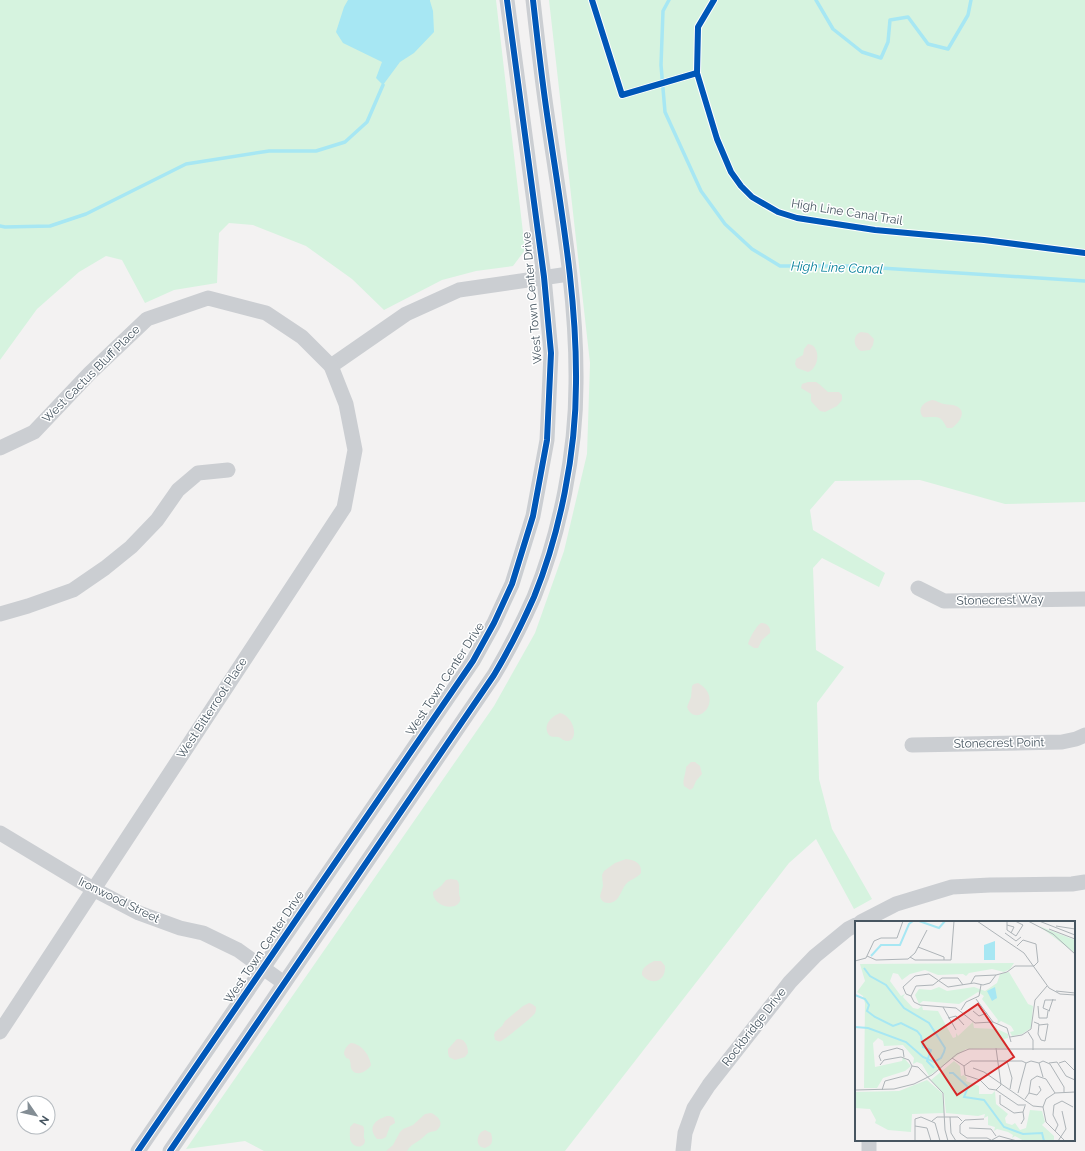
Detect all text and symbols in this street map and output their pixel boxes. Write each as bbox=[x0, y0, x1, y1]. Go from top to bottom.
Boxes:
street label: High Line Canal Trail bbox=[790, 196, 904, 228]
street label: West Town Center Drive bbox=[519, 231, 545, 365]
water label: High Line Canal bbox=[791, 258, 884, 277]
street label: West Cactus Bluff Place bbox=[39, 322, 143, 426]
street label: Stonecrest Way bbox=[956, 592, 1044, 608]
street label: West Town Center Drive bbox=[403, 619, 487, 739]
street label: West Bitterroot Place bbox=[174, 655, 250, 761]
street label: Stonecrest Point bbox=[953, 735, 1045, 751]
street label: Ironwood Street bbox=[76, 874, 162, 926]
street label: West Town Center Drive bbox=[221, 888, 307, 1006]
inset map bbox=[855, 921, 1075, 1141]
street label: Rockbridge Drive bbox=[719, 985, 789, 1069]
north arrow bbox=[16, 1095, 56, 1135]
text: N bbox=[36, 1113, 52, 1127]

